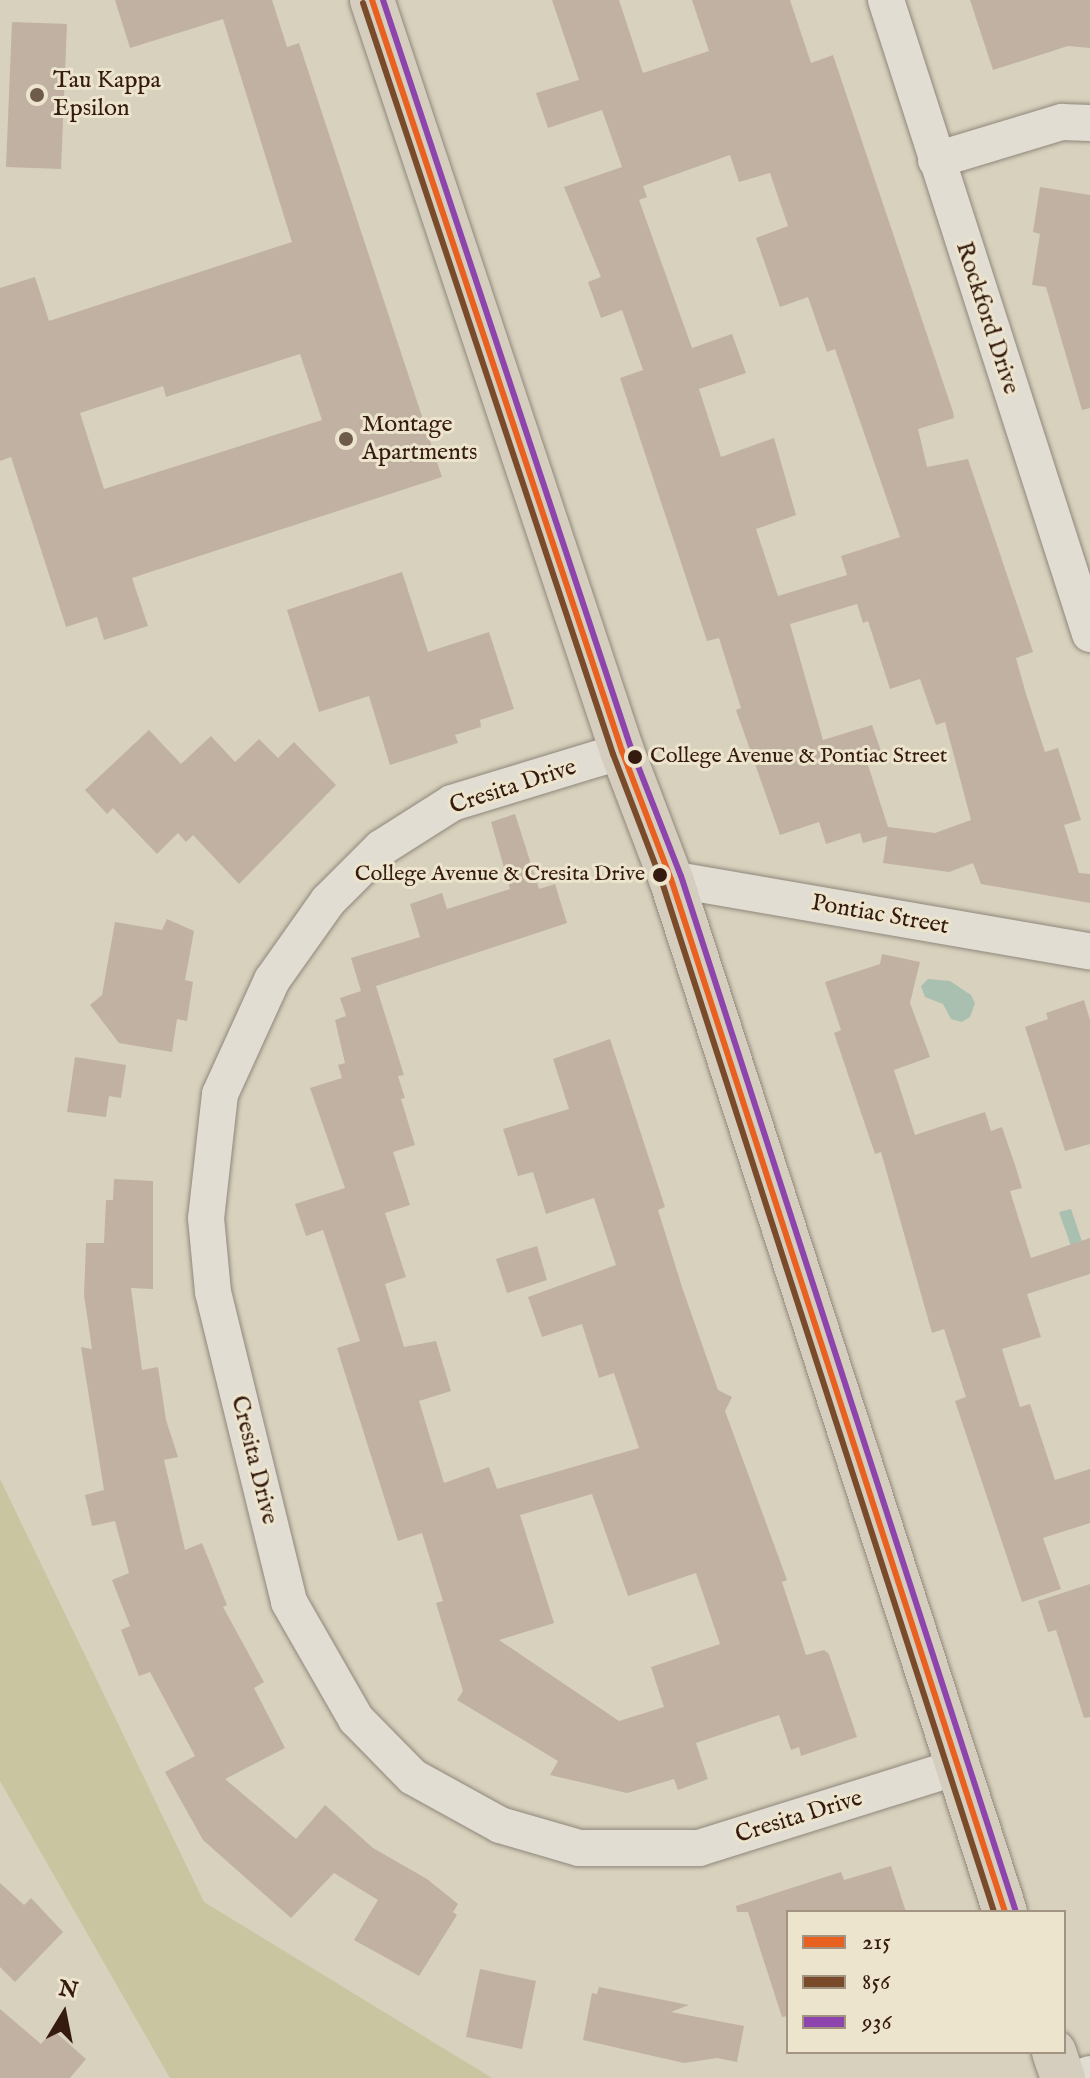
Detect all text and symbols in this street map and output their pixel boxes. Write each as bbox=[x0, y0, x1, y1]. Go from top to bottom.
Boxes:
place label: Tau Kappa Epsilon bbox=[53, 67, 161, 123]
marker: Tau Kappa Epsilon bbox=[28, 86, 46, 104]
street label: Rockford Drive bbox=[949, 238, 1025, 398]
place label: Montage Apartments bbox=[362, 411, 478, 467]
marker: Montage Apartments bbox=[337, 430, 355, 448]
place label: College Avenue & Pontiac Street bbox=[650, 744, 947, 770]
marker: College Avenue & Pontiac Street bbox=[627, 749, 643, 765]
street label: Cresita Drive bbox=[446, 753, 580, 821]
place label: College Avenue & Cresita Drive bbox=[355, 862, 645, 888]
marker: College Avenue & Cresita Drive bbox=[652, 867, 668, 883]
street label: Pontiac Street bbox=[809, 889, 951, 941]
street label: Cresita Drive bbox=[224, 1393, 284, 1527]
street label: Cresita Drive bbox=[732, 1784, 866, 1850]
legend bbox=[786, 1910, 1066, 2054]
text: 215 bbox=[862, 1927, 891, 1958]
text: 856 bbox=[862, 1967, 890, 1998]
north arrow bbox=[24, 1974, 104, 2054]
text: N bbox=[56, 1975, 80, 2006]
text: 936 bbox=[862, 2007, 892, 2038]

